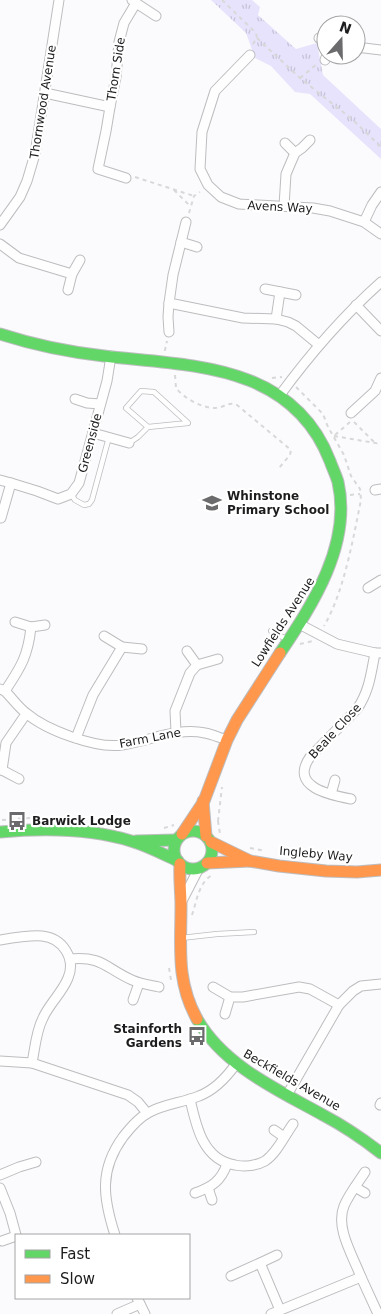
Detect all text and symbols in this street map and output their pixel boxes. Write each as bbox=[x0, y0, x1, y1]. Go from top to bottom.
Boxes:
north arrow bbox=[316, 15, 366, 65]
text: N bbox=[337, 18, 354, 37]
street label: Thorn Side bbox=[104, 36, 128, 103]
street label: Thornwood Avenue bbox=[27, 44, 59, 161]
street label: Avens Way bbox=[247, 198, 313, 216]
street label: Greenside bbox=[75, 412, 105, 474]
place label: Whinstone Primary School bbox=[227, 489, 329, 517]
school or university icon: Whinstone Primary School bbox=[201, 492, 223, 514]
street label: Lowfields Avenue bbox=[249, 574, 317, 670]
street label: Beale Close bbox=[306, 701, 364, 761]
street label: Farm Lane bbox=[118, 725, 182, 751]
bus stop icon: Barwick Lodge bbox=[6, 810, 28, 832]
place label: Barwick Lodge bbox=[32, 814, 131, 828]
street label: Ingleby Way bbox=[279, 844, 353, 864]
place label: Stainforth Gardens bbox=[113, 1022, 182, 1050]
bus stop icon: Stainforth Gardens bbox=[186, 1025, 208, 1047]
street label: Beckfields Avenue bbox=[241, 1047, 343, 1113]
legend bbox=[15, 1234, 190, 1299]
text: Fast bbox=[60, 1245, 90, 1263]
text: Slow bbox=[60, 1270, 95, 1288]

